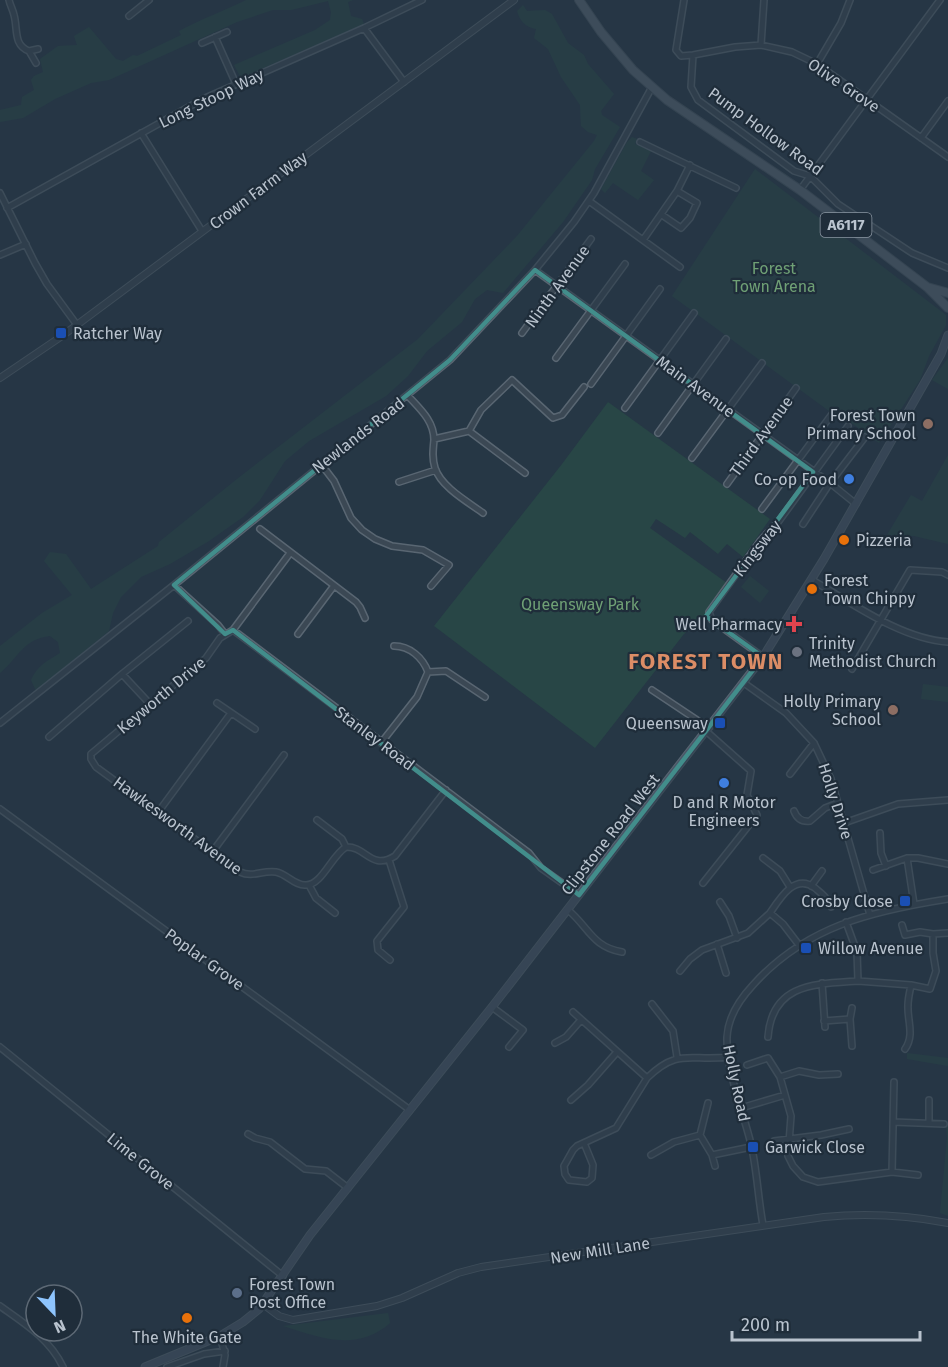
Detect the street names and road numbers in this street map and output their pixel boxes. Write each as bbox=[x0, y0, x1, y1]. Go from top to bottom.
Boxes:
street label: Olive Grove bbox=[804, 54, 883, 116]
street label: Long Stoop Way bbox=[156, 65, 267, 132]
street label: Pump Hollow Road bbox=[705, 83, 827, 179]
street label: Crown Farm Way bbox=[206, 147, 311, 233]
road number: A6117 bbox=[820, 213, 872, 237]
street label: Ninth Avenue bbox=[521, 241, 594, 331]
street label: Main Avenue bbox=[653, 352, 739, 421]
street label: Third Avenue bbox=[726, 392, 797, 480]
street label: Newlands Road bbox=[308, 393, 408, 477]
street label: Kingsway bbox=[729, 516, 785, 580]
street label: Keyworth Drive bbox=[113, 653, 209, 738]
street label: Stanley Road bbox=[331, 702, 418, 774]
street label: Holly Drive bbox=[814, 761, 857, 842]
street label: Clipstone Road West bbox=[557, 770, 664, 899]
street label: Hawkesworth Avenue bbox=[110, 772, 246, 879]
street label: Poplar Grove bbox=[162, 924, 248, 994]
street label: Holly Road bbox=[719, 1043, 754, 1123]
street label: Lime Grove bbox=[103, 1129, 178, 1194]
street label: New Mill Lane bbox=[549, 1233, 651, 1268]

